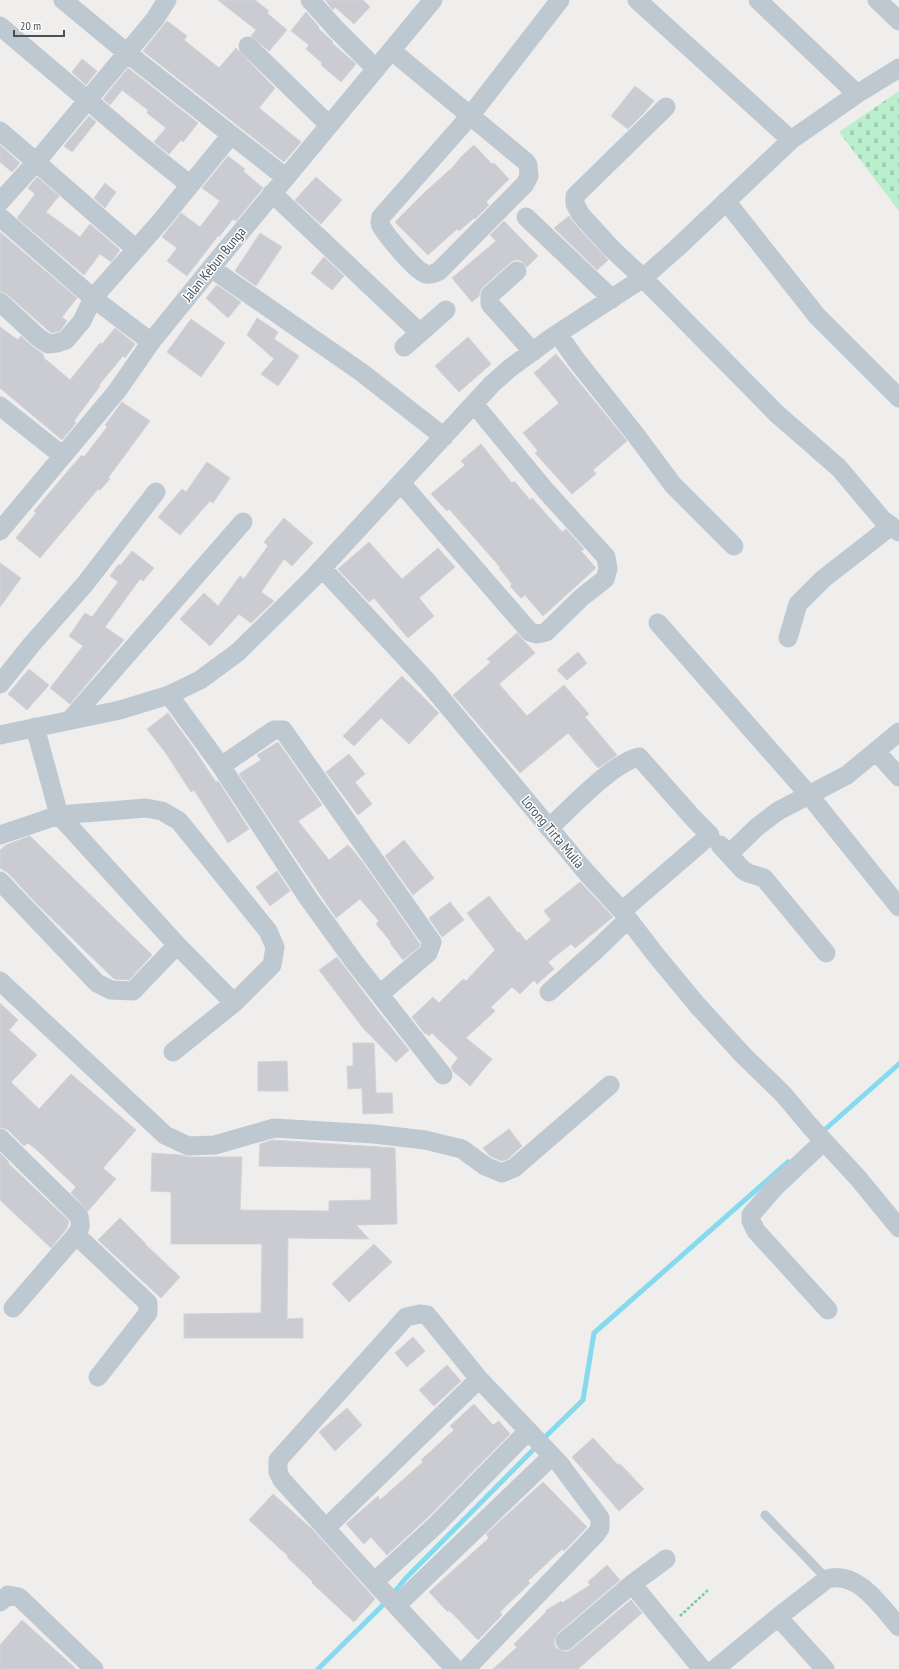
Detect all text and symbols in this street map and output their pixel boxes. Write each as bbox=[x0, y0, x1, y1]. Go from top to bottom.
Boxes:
scale bar bbox=[14, 12, 64, 38]
text: 20 m bbox=[20, 18, 41, 33]
street label: Jalan Kebun Bunga bbox=[178, 223, 250, 306]
street label: Lorong Tirta Mulia bbox=[518, 792, 588, 872]

